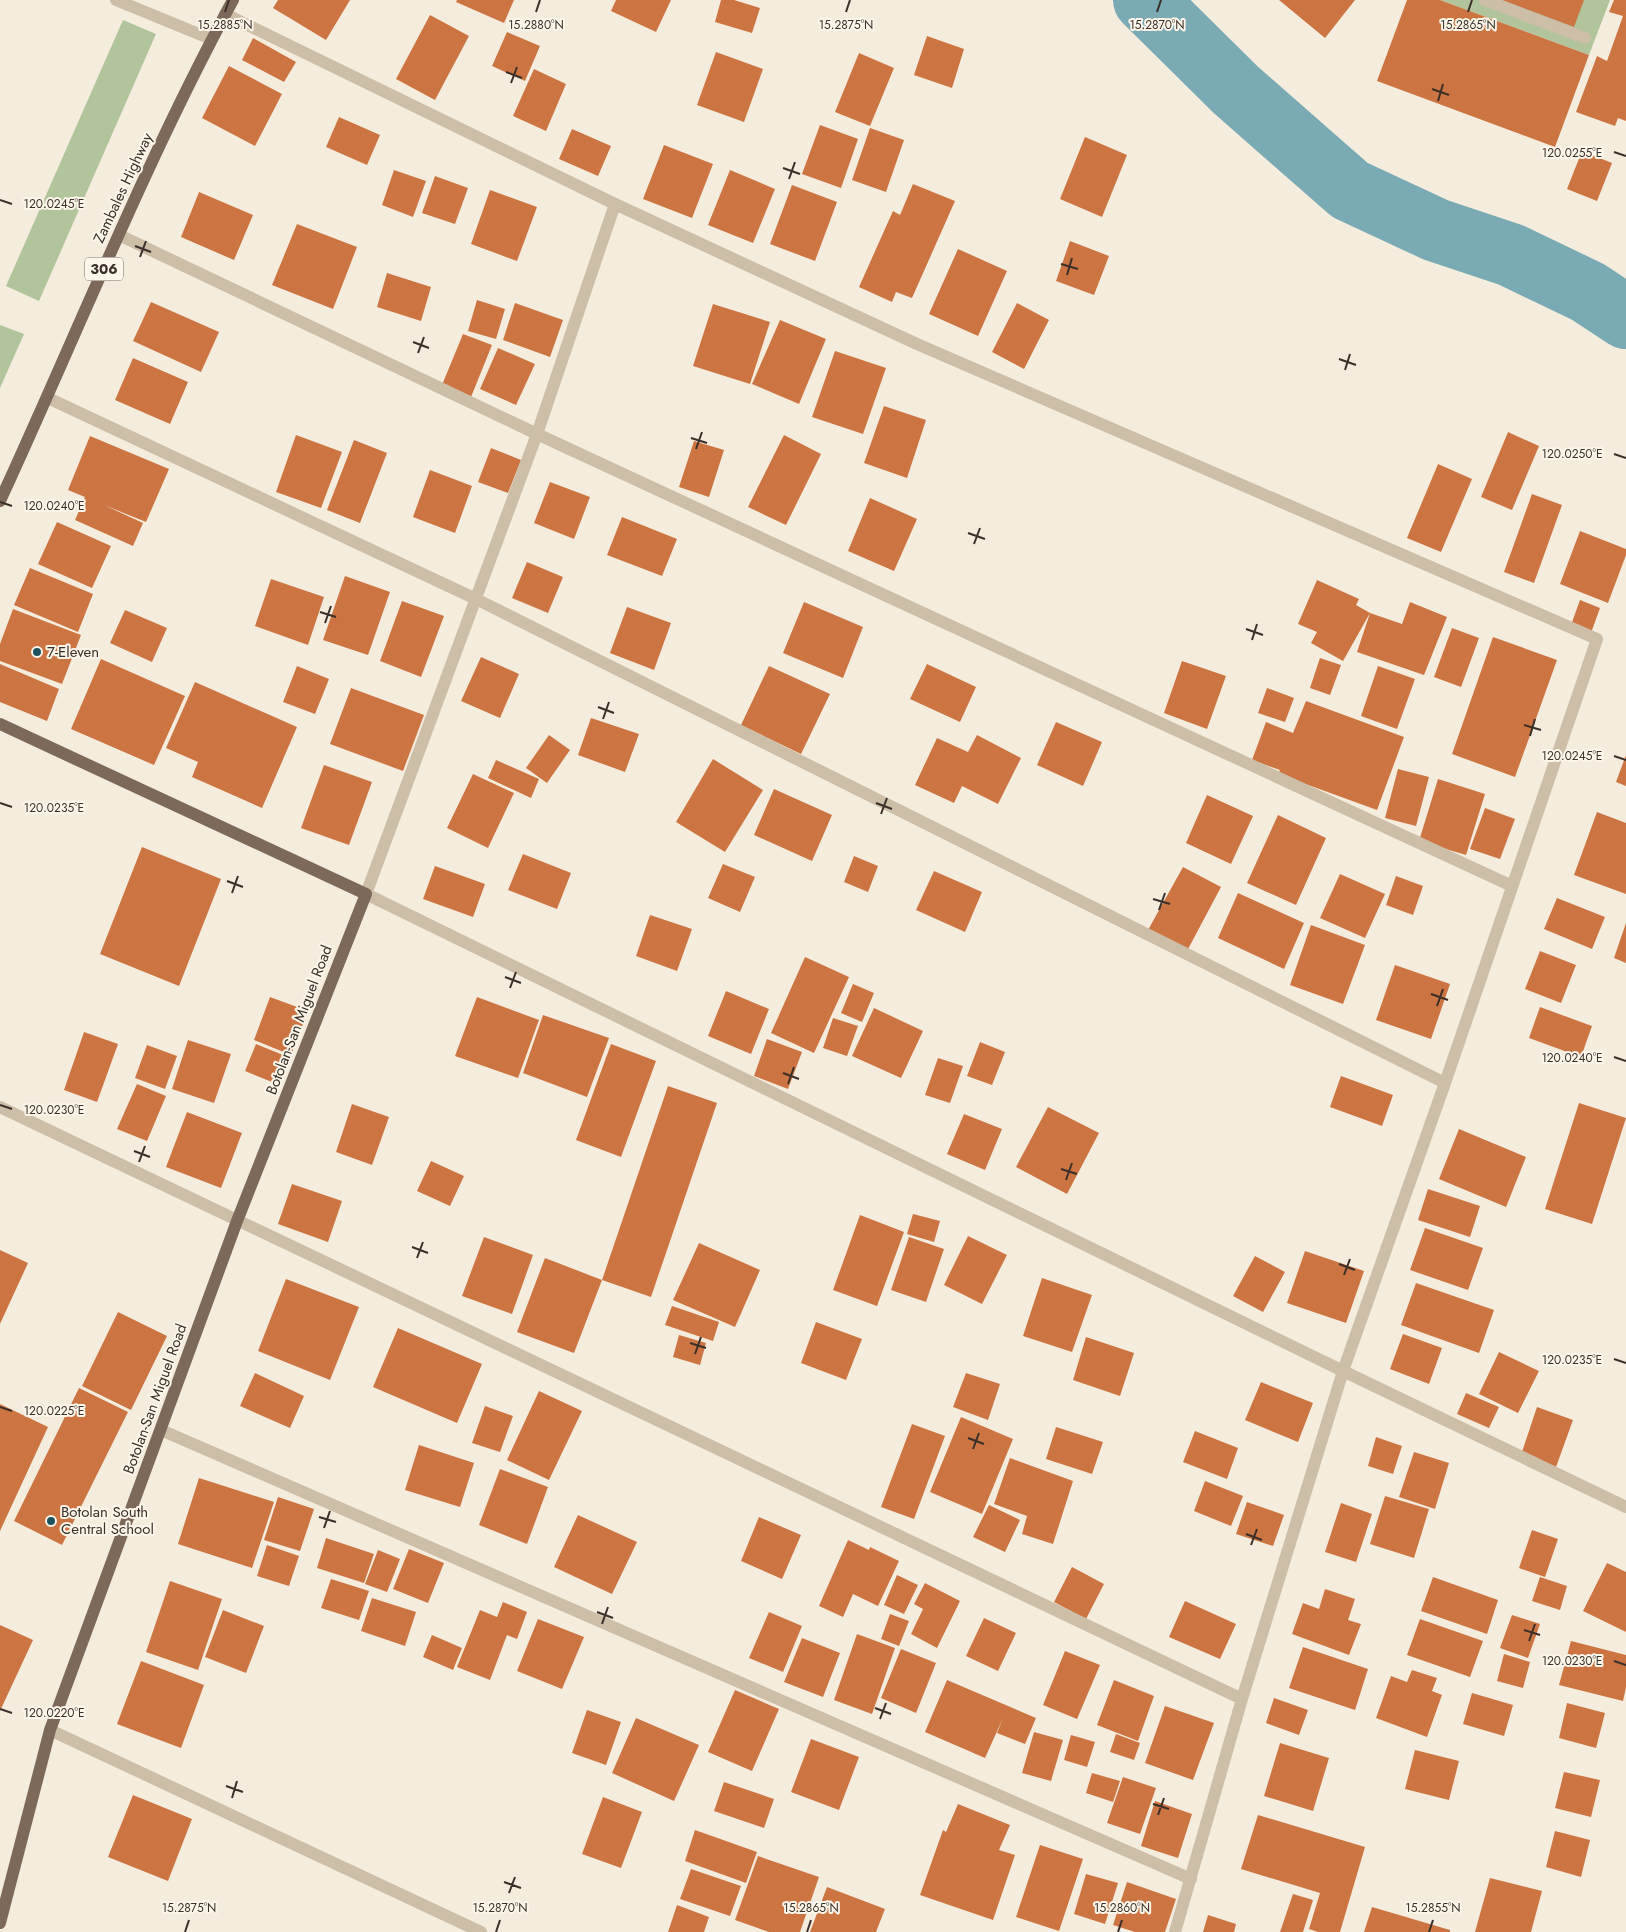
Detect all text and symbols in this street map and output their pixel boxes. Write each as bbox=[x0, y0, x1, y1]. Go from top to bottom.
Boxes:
text: 15.2885°N bbox=[197, 16, 253, 34]
text: 15.2880°N bbox=[508, 16, 564, 34]
text: 15.2875°N bbox=[819, 16, 873, 34]
text: 15.2870°N bbox=[1129, 16, 1185, 34]
text: 15.2865°N bbox=[1440, 16, 1496, 34]
street label: Zambales Highway bbox=[88, 129, 158, 247]
text: 120.0255°E bbox=[1542, 144, 1602, 162]
text: 120.0245°E bbox=[24, 195, 84, 213]
road number: 306 bbox=[85, 258, 123, 280]
text: 120.0250°E bbox=[1542, 445, 1602, 463]
text: 120.0240°E bbox=[23, 497, 85, 515]
place label: 7-Eleven bbox=[47, 641, 99, 663]
marker: 7-Eleven bbox=[31, 646, 43, 658]
text: 120.0245°E bbox=[1542, 747, 1602, 765]
text: 120.0235°E bbox=[24, 799, 84, 817]
street label: Botolan-San Miguel Road bbox=[260, 942, 338, 1098]
text: 120.0240°E bbox=[1541, 1049, 1603, 1067]
text: 120.0230°E bbox=[24, 1101, 84, 1119]
street label: Botolan-San Miguel Road bbox=[118, 1321, 192, 1477]
text: 120.0235°E bbox=[1542, 1351, 1602, 1369]
text: 120.0225°E bbox=[24, 1402, 84, 1420]
place label: Botolan South Central School bbox=[61, 1501, 154, 1540]
marker: Botolan South Central School bbox=[45, 1515, 57, 1527]
text: 120.0230°E bbox=[1542, 1652, 1602, 1670]
text: 120.0220°E bbox=[23, 1704, 85, 1722]
text: 15.2875°N bbox=[162, 1899, 216, 1917]
text: 15.2870°N bbox=[472, 1899, 528, 1917]
text: 15.2865°N bbox=[783, 1899, 839, 1917]
text: 15.2860°N bbox=[1094, 1899, 1150, 1917]
text: 15.2855°N bbox=[1405, 1899, 1461, 1917]

